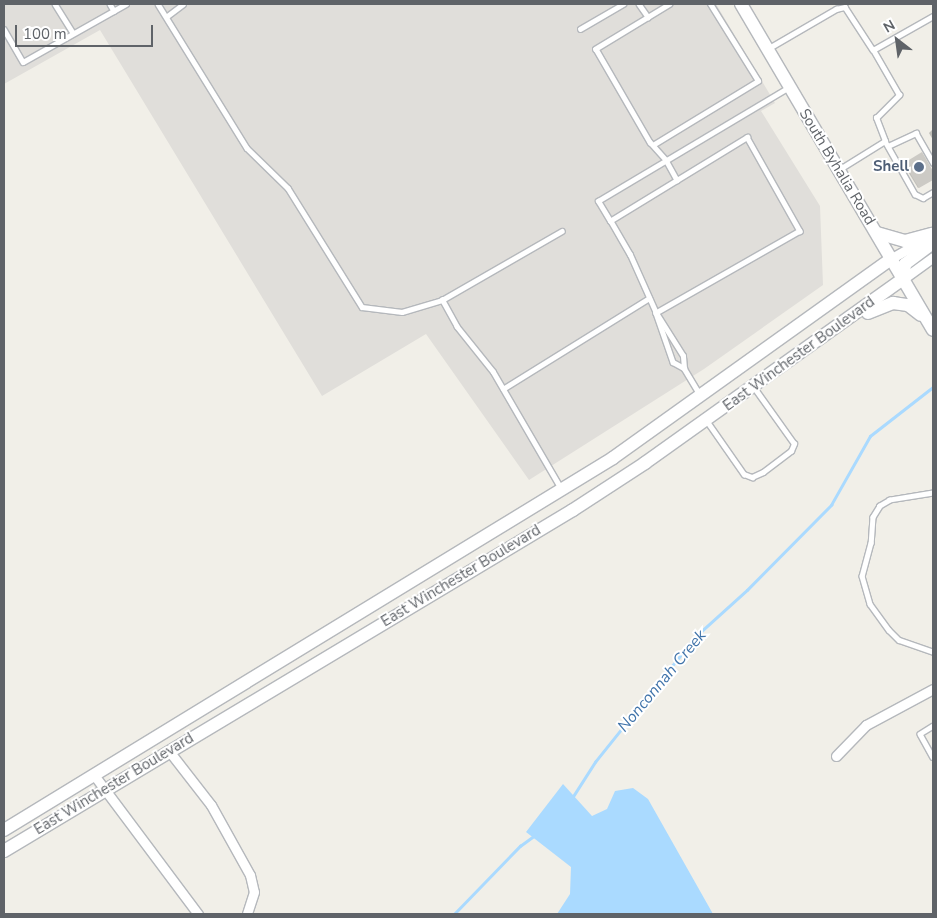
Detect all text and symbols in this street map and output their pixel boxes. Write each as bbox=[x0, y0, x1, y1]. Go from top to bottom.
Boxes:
scale bar bbox=[18, 15, 155, 47]
north arrow bbox=[872, 15, 922, 65]
text: N bbox=[880, 16, 899, 37]
text: 100 m bbox=[23, 24, 67, 44]
street label: South Byhalia Road bbox=[795, 106, 879, 228]
place label: Shell bbox=[873, 158, 909, 176]
marker: Shell bbox=[913, 161, 925, 173]
street label: East Winchester Boulevard bbox=[720, 293, 878, 415]
street label: East Winchester Boulevard bbox=[378, 521, 544, 631]
water label: Nonconnah Creek bbox=[614, 626, 710, 736]
street label: East Winchester Boulevard bbox=[31, 729, 197, 839]

